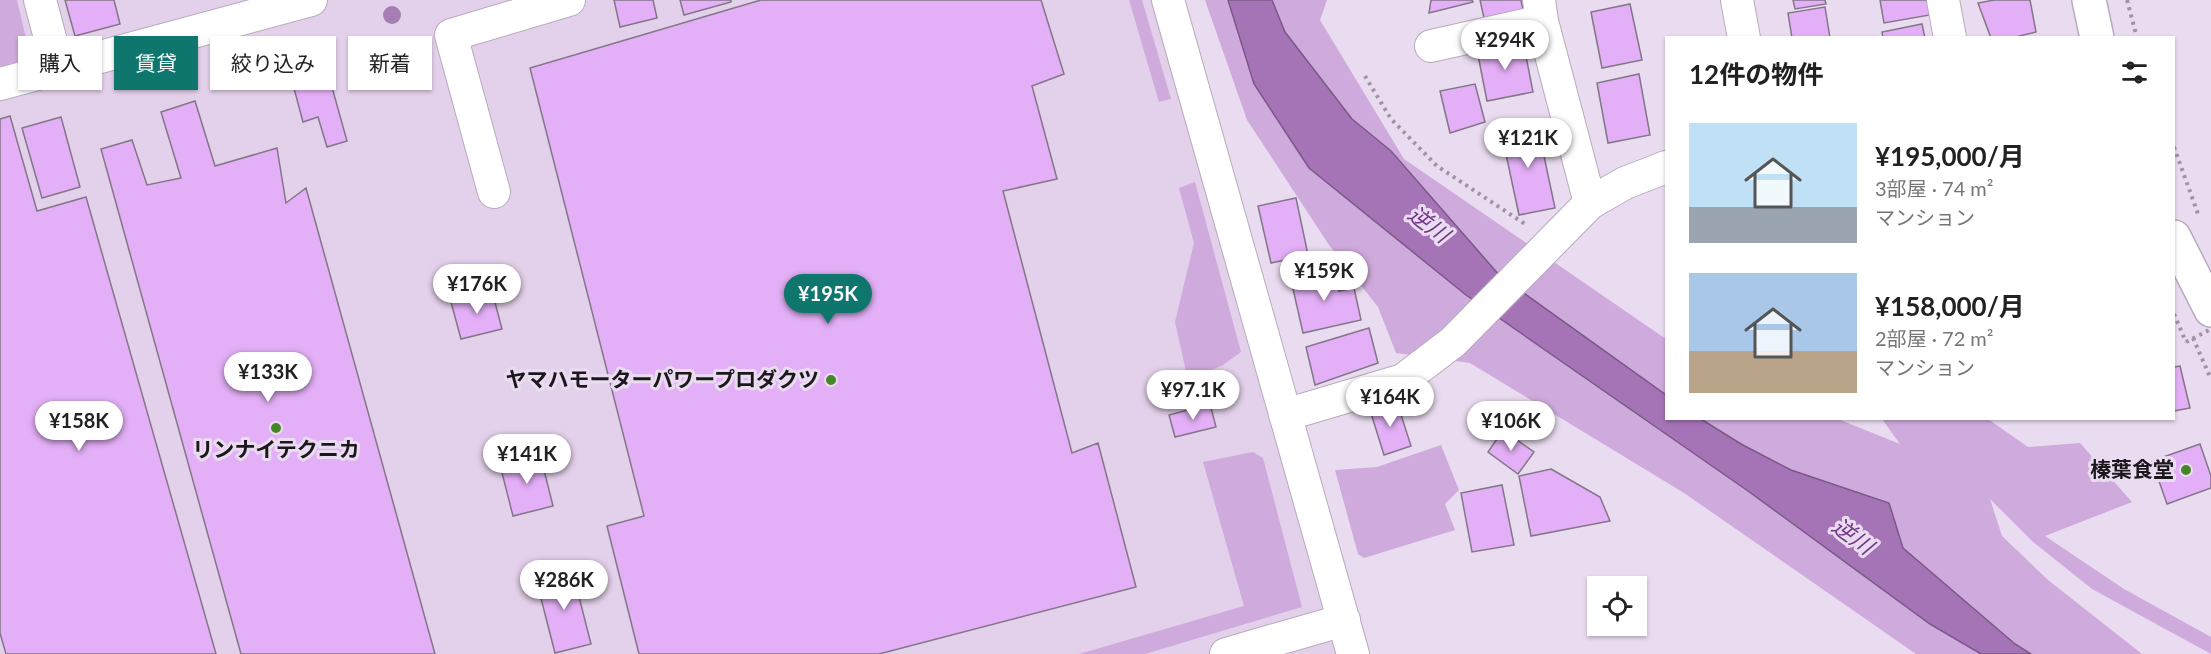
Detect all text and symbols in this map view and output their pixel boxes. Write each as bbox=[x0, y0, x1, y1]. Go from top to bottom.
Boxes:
pin: ¥294K bbox=[1463, 20, 1547, 71]
text: ¥294K bbox=[1475, 27, 1535, 51]
chip: 購入 bbox=[18, 36, 102, 90]
chip: 賃貸 bbox=[114, 36, 198, 90]
chip: 絞り込み bbox=[210, 36, 336, 90]
chip: 新着 bbox=[348, 36, 432, 90]
icon: filters bbox=[2118, 56, 2151, 89]
text: 12件の物件 bbox=[1689, 58, 1823, 90]
pin: ¥121K bbox=[1486, 118, 1570, 169]
text: ¥121K bbox=[1498, 125, 1558, 149]
text: ¥195,000/月 bbox=[1875, 140, 2025, 172]
icon: home bbox=[1737, 147, 1809, 219]
text: 3部屋 · 74 m² bbox=[1875, 176, 1994, 200]
water label: 逆川 bbox=[1404, 200, 1457, 249]
text: マンション bbox=[1875, 205, 1975, 229]
pin: ¥159K bbox=[1282, 251, 1366, 302]
text: ¥159K bbox=[1294, 258, 1354, 282]
pin: ¥176K bbox=[435, 264, 519, 315]
text: ¥176K bbox=[447, 271, 507, 295]
pin: ¥195K bbox=[786, 274, 870, 325]
text: ¥195K bbox=[798, 281, 858, 305]
text: ¥158,000/月 bbox=[1875, 290, 2025, 322]
icon: home bbox=[1737, 297, 1809, 369]
text: 2部屋 · 72 m² bbox=[1875, 326, 1994, 350]
pin: ¥133K bbox=[226, 352, 310, 403]
text: マンション bbox=[1875, 355, 1975, 379]
text: ¥133K bbox=[238, 359, 298, 383]
place label: ヤマハモーターパワープロダクツ bbox=[505, 366, 819, 391]
pin: ¥97.1K bbox=[1144, 370, 1242, 421]
marker: ヤマハモーターパワープロダクツ bbox=[824, 373, 838, 387]
text: ¥97.1K bbox=[1161, 377, 1225, 401]
pin: ¥164K bbox=[1348, 377, 1432, 428]
text: ¥164K bbox=[1360, 384, 1420, 408]
pin: ¥158K bbox=[37, 401, 121, 452]
pin: ¥106K bbox=[1469, 401, 1553, 452]
text: ¥158K bbox=[49, 408, 109, 432]
text: ¥106K bbox=[1481, 408, 1541, 432]
marker: リンナイテクニカ bbox=[269, 421, 283, 435]
pin: ¥141K bbox=[485, 434, 569, 485]
place label: リンナイテクニカ bbox=[192, 436, 360, 461]
text: ¥141K bbox=[497, 441, 557, 465]
place label: 榛葉食堂 bbox=[2090, 456, 2174, 481]
marker: 榛葉食堂 bbox=[2179, 463, 2193, 477]
water label: 逆川 bbox=[1828, 512, 1881, 561]
pin: ¥286K bbox=[522, 560, 606, 611]
text: ¥286K bbox=[534, 567, 594, 591]
map controls bbox=[1587, 576, 1647, 636]
button: locate bbox=[1587, 576, 1647, 636]

